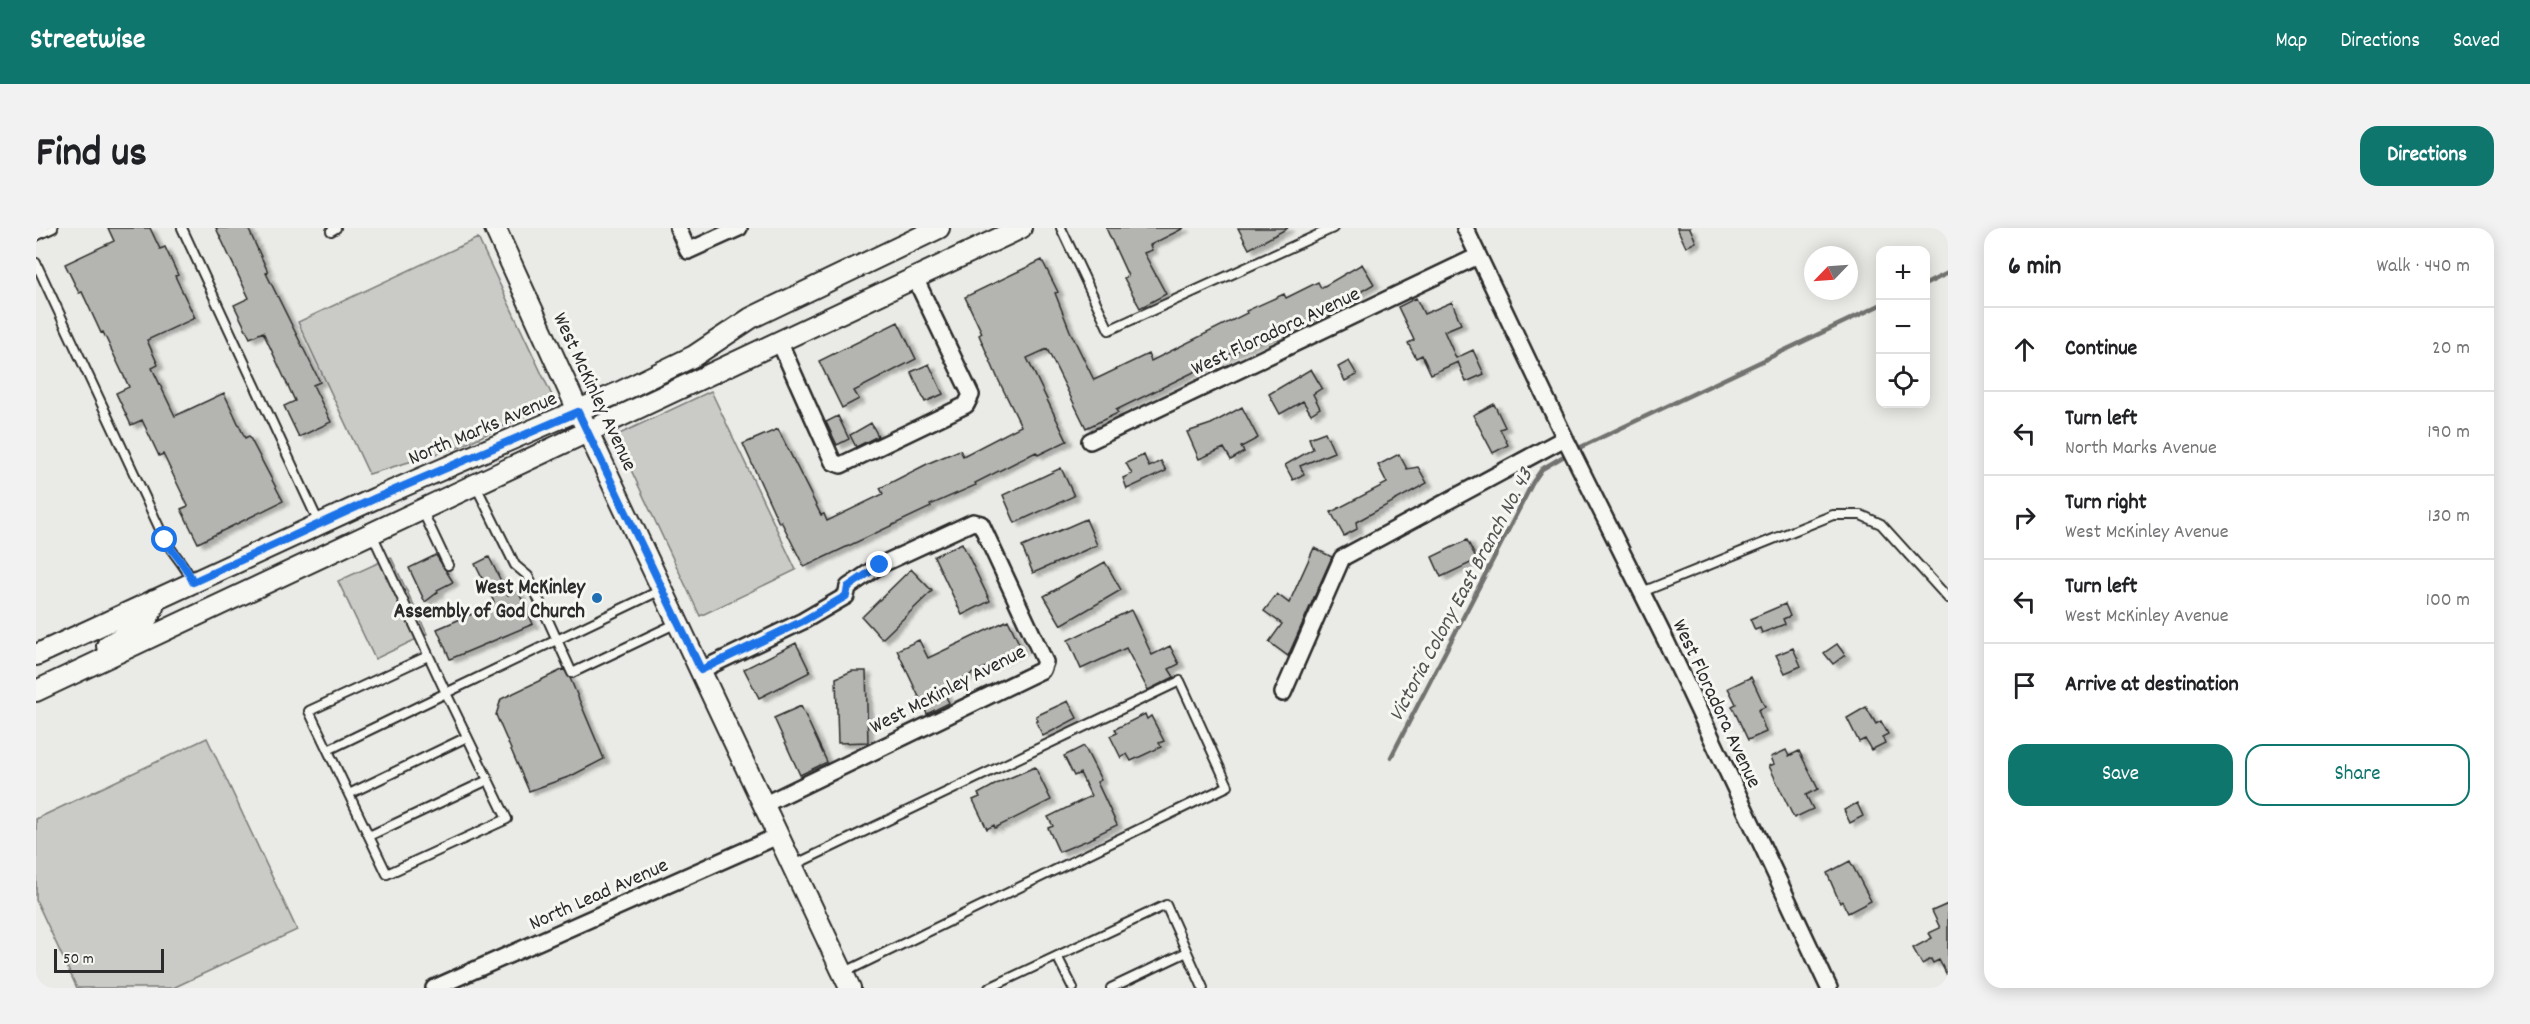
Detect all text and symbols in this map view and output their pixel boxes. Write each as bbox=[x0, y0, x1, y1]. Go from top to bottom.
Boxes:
text: Streetwise bbox=[30, 22, 145, 62]
text: Map bbox=[2276, 27, 2307, 57]
text: Directions bbox=[2340, 27, 2420, 57]
text: Saved bbox=[2453, 27, 2500, 57]
text: Find us bbox=[36, 126, 147, 186]
button: Directions bbox=[2360, 126, 2494, 186]
north arrow bbox=[1804, 246, 1858, 300]
map controls bbox=[1876, 246, 1930, 408]
button: + bbox=[1876, 246, 1930, 300]
text: 6 min bbox=[2008, 249, 2061, 286]
text: Walk · 440 m bbox=[2377, 253, 2470, 281]
street label: West Floradora Avenue bbox=[1187, 280, 1366, 385]
button: − bbox=[1876, 300, 1930, 354]
street label: West McKinley Avenue bbox=[543, 308, 643, 476]
icon: ahead bbox=[2008, 333, 2041, 366]
text: Continue bbox=[2065, 334, 2137, 365]
text: 20 m bbox=[2432, 335, 2470, 363]
button: locate bbox=[1876, 354, 1930, 408]
street label: North Marks Avenue bbox=[404, 385, 562, 475]
text: Turn left bbox=[2065, 404, 2137, 435]
icon: left bbox=[2008, 417, 2041, 450]
text: 190 m bbox=[2427, 419, 2470, 447]
text: North Marks Avenue bbox=[2065, 435, 2217, 463]
water label: Victoria Colony East Branch No. 43 bbox=[1382, 462, 1543, 728]
text: Turn right bbox=[2065, 488, 2147, 519]
icon: right bbox=[2008, 501, 2041, 534]
text: 130 m bbox=[2428, 503, 2470, 531]
text: West McKinley Avenue bbox=[2065, 519, 2229, 547]
route start bbox=[151, 526, 177, 552]
route end bbox=[866, 551, 892, 577]
text: Turn left bbox=[2065, 572, 2137, 603]
place label: West McKinley Assembly of God Church bbox=[394, 574, 586, 628]
icon: left bbox=[2008, 585, 2041, 618]
text: 100 m bbox=[2426, 587, 2470, 615]
marker: West McKinley Assembly of God Church bbox=[590, 591, 604, 605]
text: West McKinley Avenue bbox=[2065, 603, 2229, 631]
street label: West Floradora Avenue bbox=[1663, 615, 1768, 794]
street label: West McKinley Avenue bbox=[865, 638, 1032, 743]
icon: arrive bbox=[2008, 669, 2041, 702]
text: Arrive at destination bbox=[2065, 670, 2239, 701]
button: Save bbox=[2008, 744, 2233, 806]
button: Share bbox=[2245, 744, 2470, 806]
street label: North Lead Avenue bbox=[525, 852, 674, 940]
scale bar bbox=[54, 946, 164, 974]
text: 50 m bbox=[63, 948, 94, 971]

